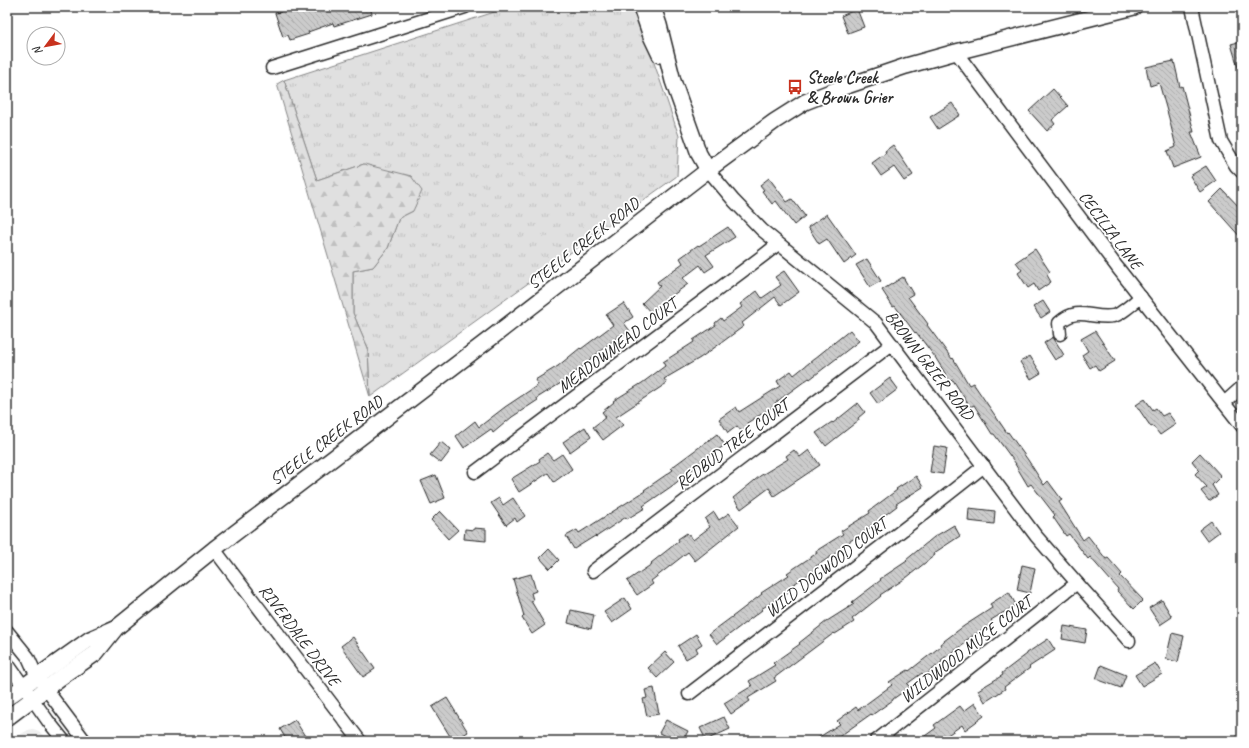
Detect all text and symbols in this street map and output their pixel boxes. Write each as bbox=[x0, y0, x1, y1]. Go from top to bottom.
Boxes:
north arrow bbox=[26, 26, 66, 66]
text: N bbox=[29, 43, 45, 58]
place label: Steele Creek & Brown Grier bbox=[807, 67, 894, 108]
bus stop icon: Steele Creek & Brown Grier bbox=[786, 78, 804, 96]
street label: CECILIA LANE bbox=[1074, 187, 1149, 276]
street label: STEELE CREEK ROAD bbox=[523, 192, 644, 294]
street label: MEADOWMEAD COURT bbox=[553, 291, 685, 397]
street label: BROWN GRIER ROAD bbox=[880, 307, 980, 426]
street label: STEELE CREEK ROAD bbox=[266, 390, 388, 490]
street label: REDBUD TREE COURT bbox=[671, 392, 796, 494]
street label: WILD DOGWOOD COURT bbox=[761, 511, 894, 622]
street label: RIVERDALE DRIVE bbox=[255, 580, 346, 692]
street label: WILDWOOD MUSE COURT bbox=[896, 589, 1039, 707]

